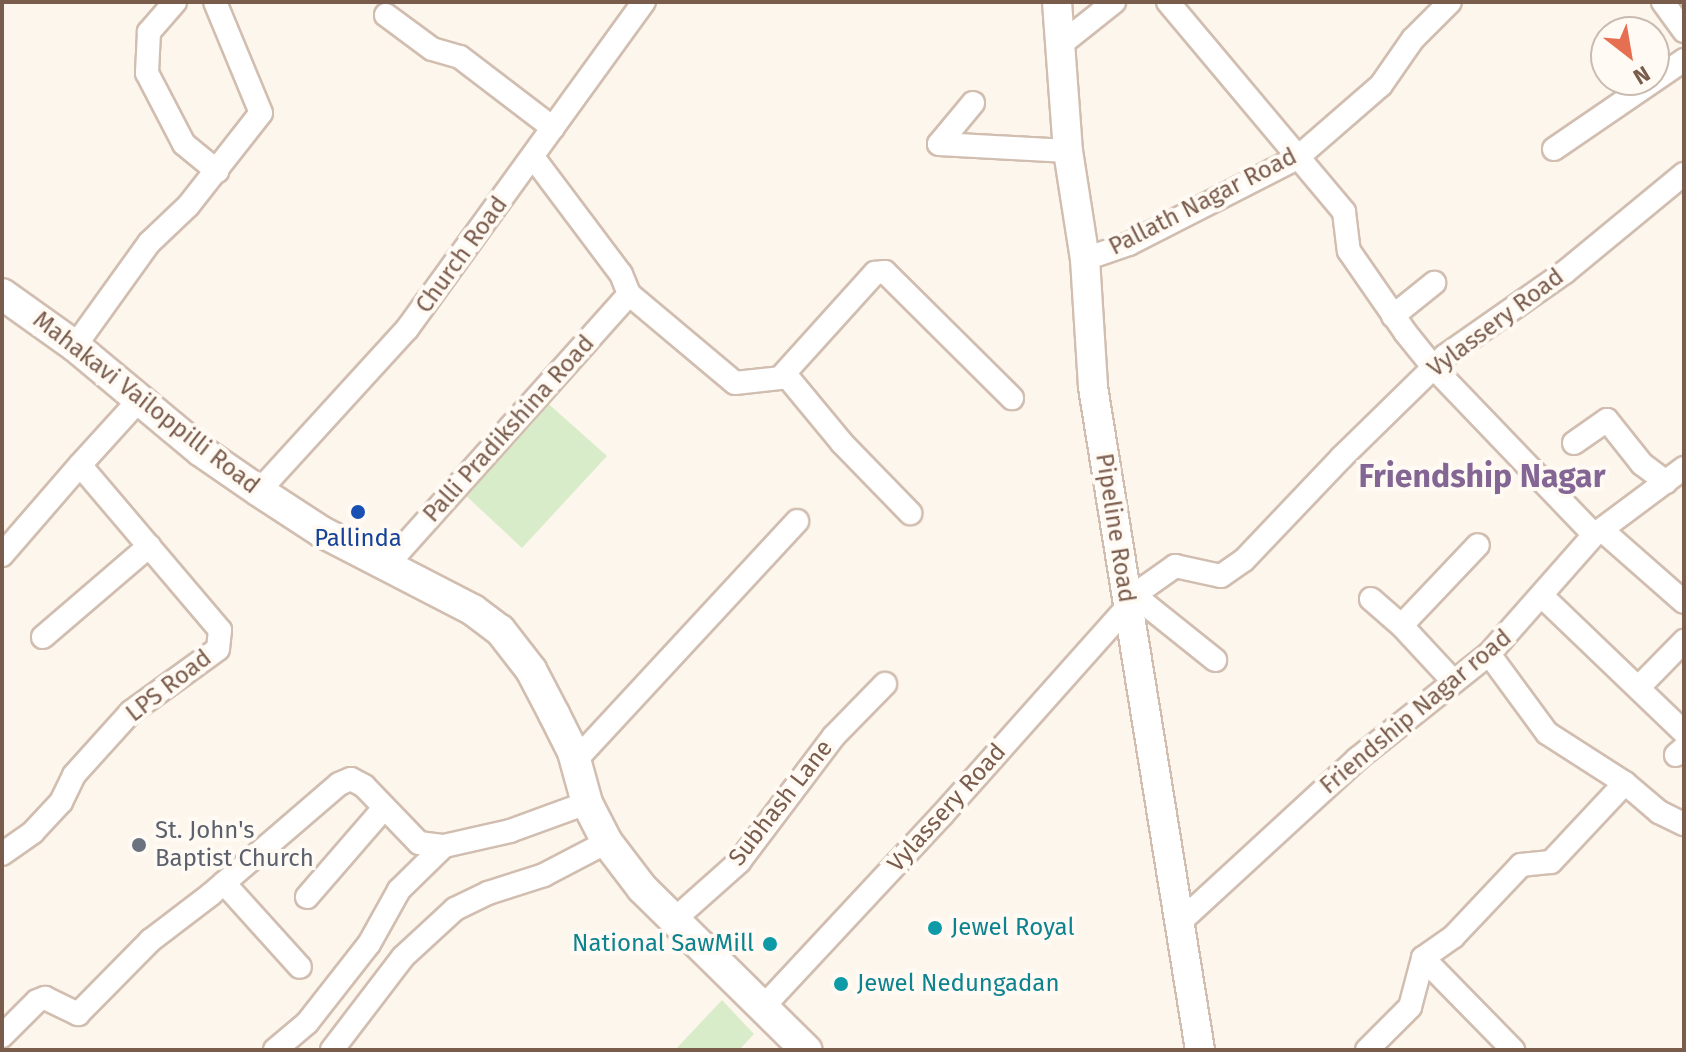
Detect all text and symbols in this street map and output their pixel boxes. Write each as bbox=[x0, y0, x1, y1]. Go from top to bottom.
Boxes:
north arrow bbox=[1590, 16, 1670, 96]
text: N bbox=[1628, 60, 1655, 91]
street label: Pallath Nagar Road bbox=[1104, 142, 1302, 262]
street label: Church Road bbox=[410, 191, 514, 319]
street label: Vylassery Road bbox=[1422, 263, 1570, 383]
street label: Mahakavi Vailoppilli Road bbox=[27, 306, 265, 500]
street label: Palli Pradikshina Road bbox=[417, 330, 601, 528]
street label: Pipeline Road bbox=[1089, 451, 1141, 605]
district label: Friendship Nagar bbox=[1359, 457, 1605, 495]
marker: Pallinda bbox=[349, 503, 367, 521]
place label: Pallinda bbox=[314, 525, 402, 553]
street label: Friendship Nagar road bbox=[1315, 624, 1517, 800]
street label: LPS Road bbox=[121, 644, 217, 728]
street label: Subhash Lane bbox=[723, 734, 839, 872]
street label: Vylassery Road bbox=[882, 738, 1012, 878]
place label: St. John's Baptist Church bbox=[155, 817, 314, 873]
marker: St. John's Baptist Church bbox=[130, 836, 148, 854]
place label: Jewel Royal bbox=[951, 914, 1074, 942]
marker: Jewel Royal bbox=[926, 919, 944, 937]
place label: National SawMill bbox=[572, 930, 754, 958]
marker: National SawMill bbox=[761, 935, 779, 953]
place label: Jewel Nedungadan bbox=[857, 970, 1059, 998]
marker: Jewel Nedungadan bbox=[832, 975, 850, 993]

